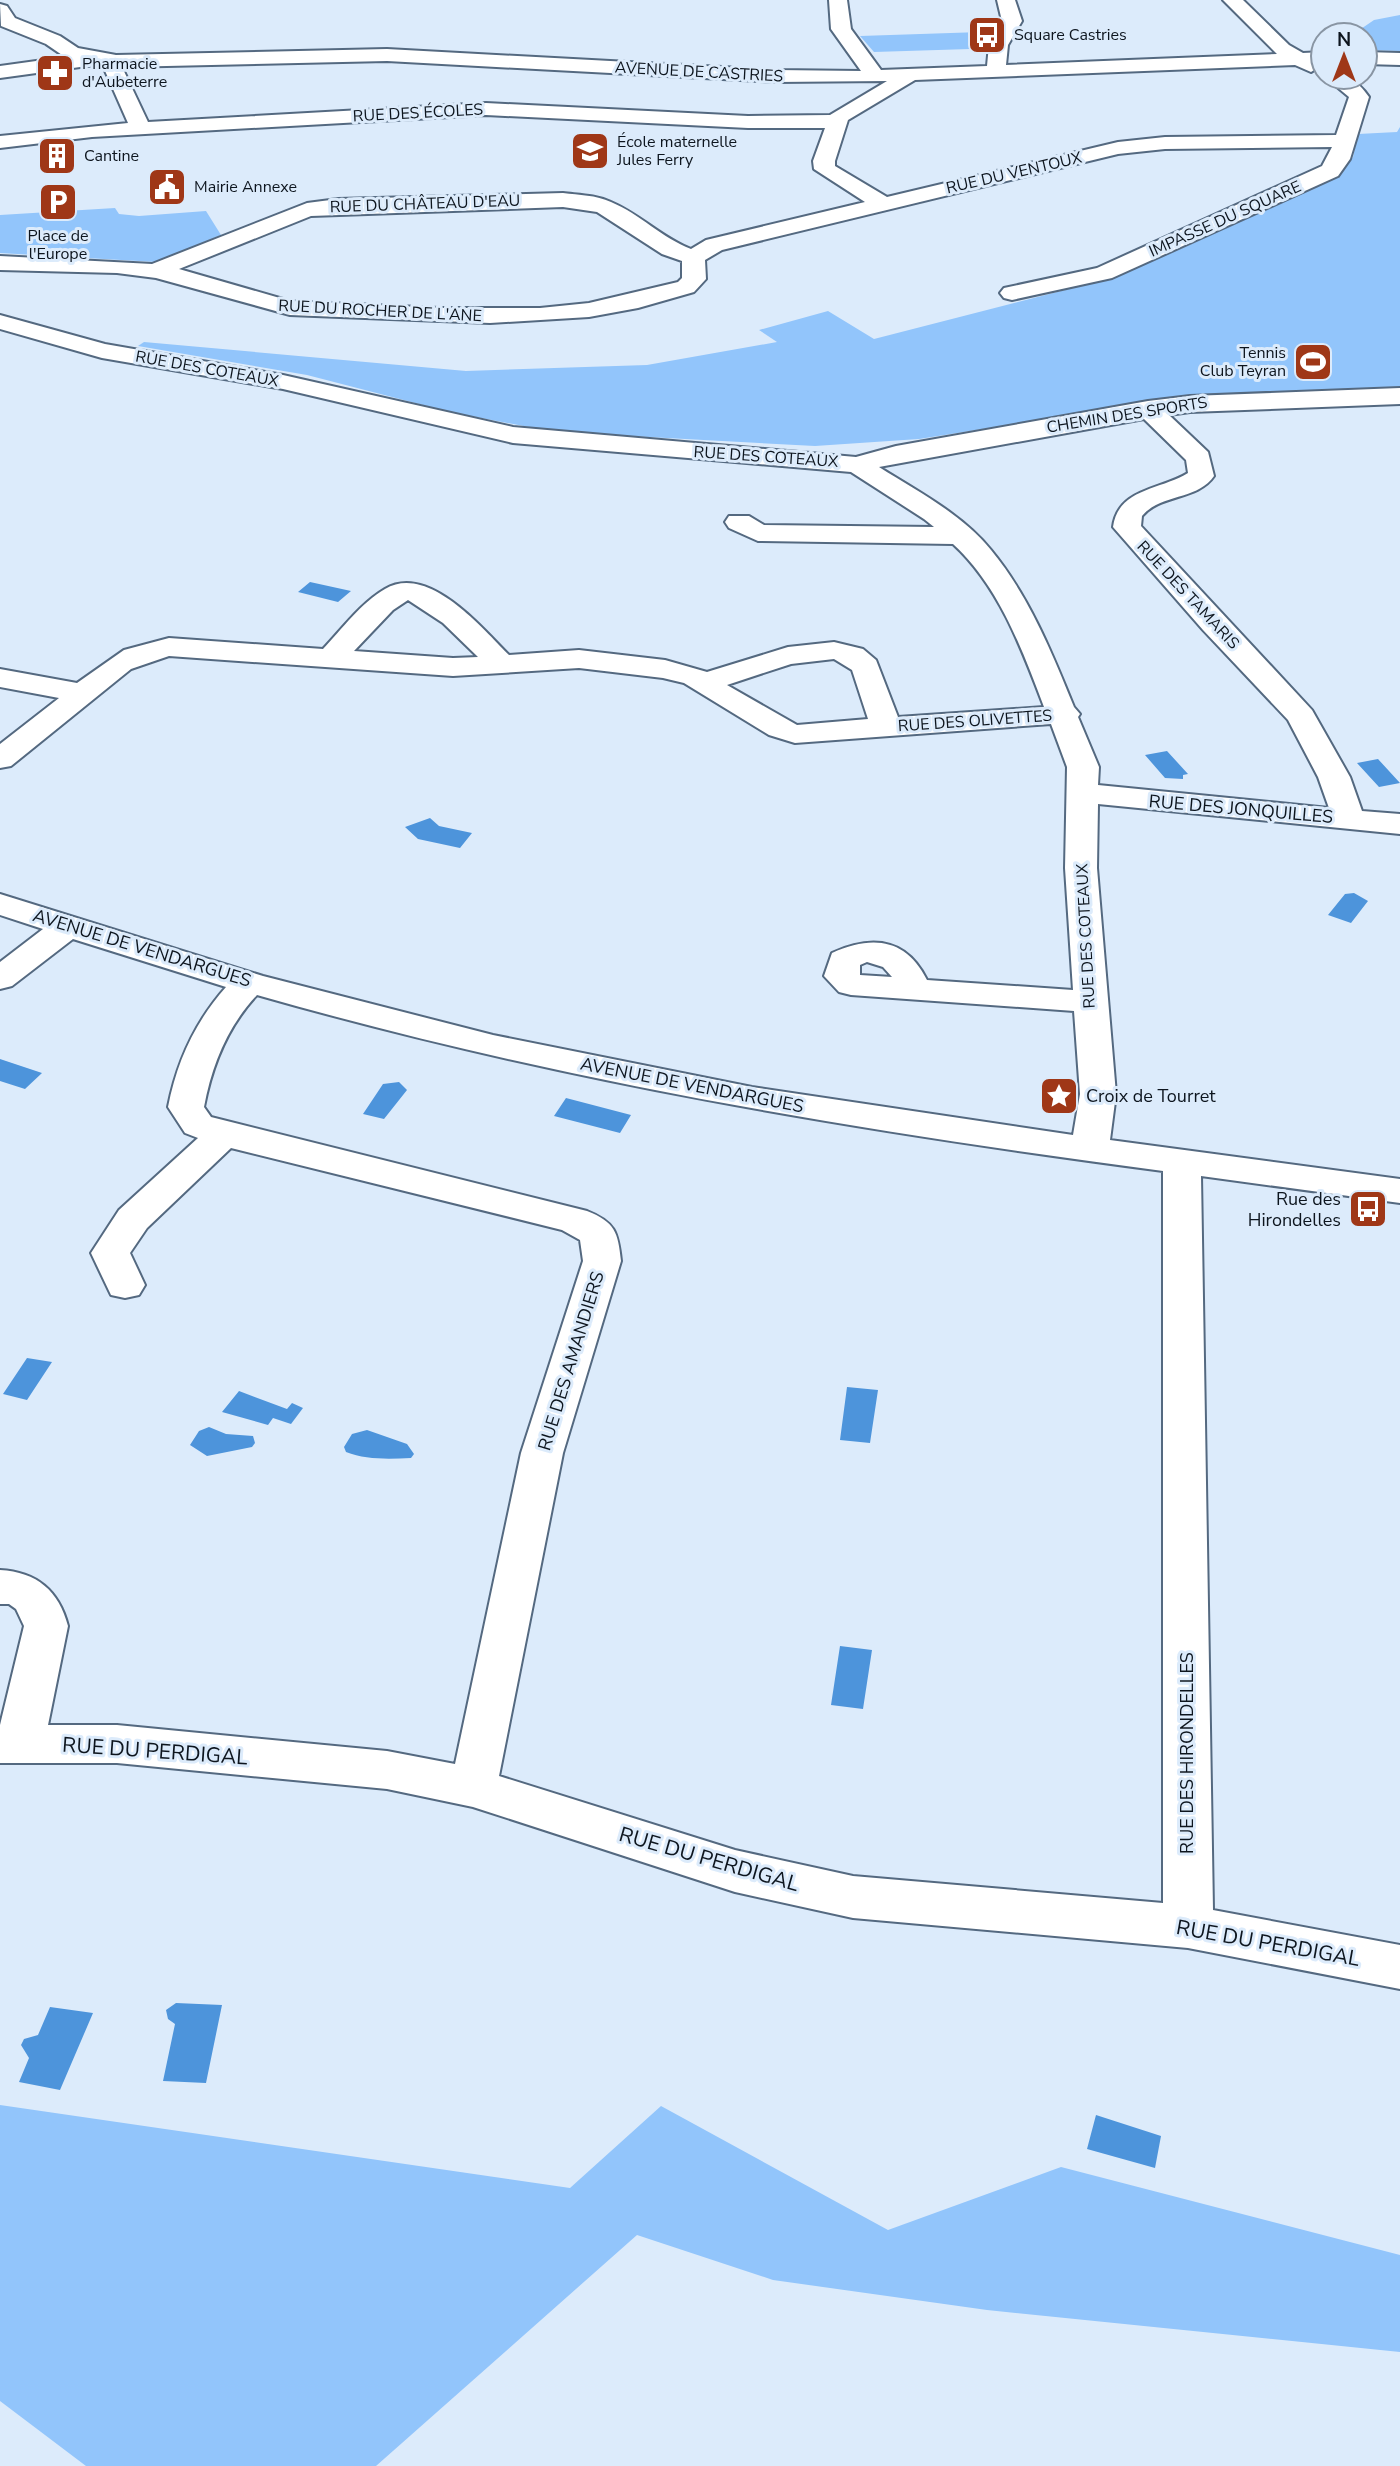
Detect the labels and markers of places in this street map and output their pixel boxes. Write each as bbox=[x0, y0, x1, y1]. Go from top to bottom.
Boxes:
bus stop icon: Square Castries bbox=[966, 14, 1008, 56]
place label: Square Castries bbox=[1014, 24, 1127, 46]
pharmacy icon: Pharmacie d'Aubeterre bbox=[34, 52, 76, 94]
place label: Pharmacie d'Aubeterre bbox=[82, 53, 167, 93]
school or university icon: École maternelle Jules Ferry bbox=[569, 130, 611, 172]
place label: École maternelle Jules Ferry bbox=[616, 131, 737, 171]
building icon: Cantine bbox=[36, 135, 78, 177]
place label: Cantine bbox=[84, 145, 139, 167]
public building icon: Mairie Annexe bbox=[146, 166, 188, 208]
place label: Mairie Annexe bbox=[194, 176, 297, 198]
parking icon: Place de l'Europe bbox=[37, 181, 79, 223]
place label: Place de l'Europe bbox=[27, 225, 89, 265]
sports icon: Tennis Club Teyran bbox=[1292, 341, 1334, 383]
place label: Tennis Club Teyran bbox=[1200, 342, 1286, 382]
place icon: Croix de Tourret bbox=[1038, 1075, 1080, 1117]
place label: Croix de Tourret bbox=[1086, 1084, 1216, 1108]
place label: Rue des Hirondelles bbox=[1248, 1187, 1341, 1232]
bus stop icon: Rue des Hirondelles bbox=[1347, 1188, 1389, 1230]

